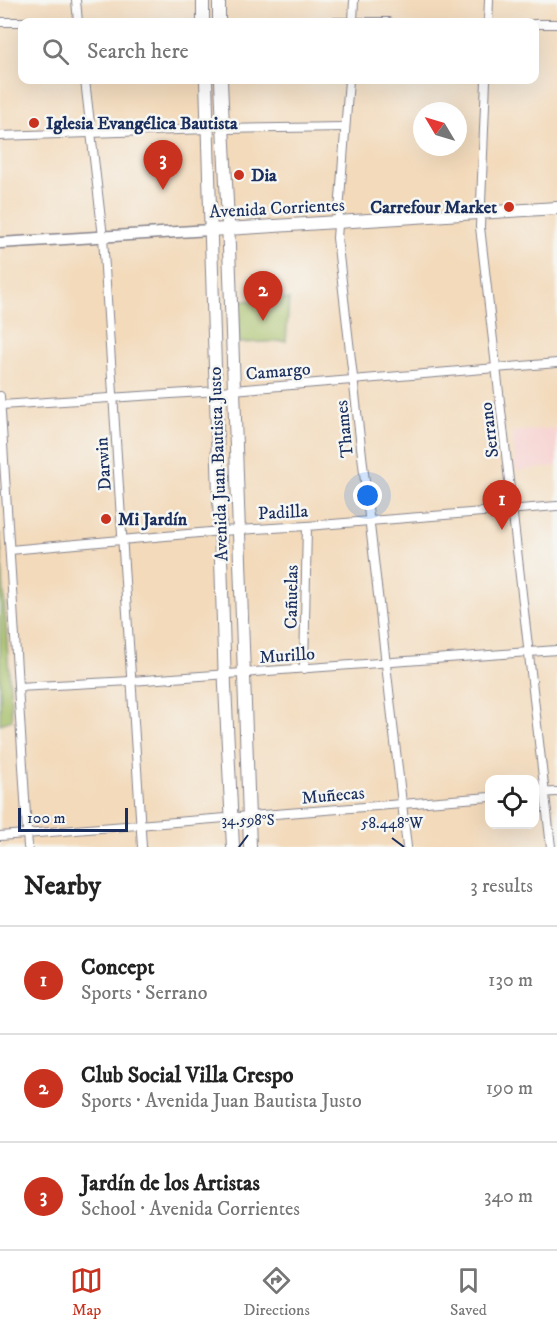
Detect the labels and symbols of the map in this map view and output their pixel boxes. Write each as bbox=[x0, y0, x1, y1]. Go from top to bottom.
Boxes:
north arrow bbox=[413, 102, 467, 156]
place label: Iglesia Evangélica Bautista bbox=[46, 113, 238, 135]
marker: Iglesia Evangélica Bautista bbox=[27, 116, 41, 130]
pin: 3 bbox=[144, 140, 182, 190]
place label: Dia bbox=[251, 165, 277, 187]
marker: Dia bbox=[232, 168, 246, 182]
street label: Avenida Corrientes bbox=[209, 194, 345, 224]
place label: Carrefour Market bbox=[370, 197, 497, 219]
marker: Carrefour Market bbox=[502, 200, 516, 214]
pin: 2 bbox=[244, 272, 282, 321]
street label: Camargo bbox=[245, 358, 312, 386]
street label: Avenida Juan Bautista Justo bbox=[205, 366, 233, 562]
street label: Thames bbox=[331, 399, 359, 459]
street label: Serrano bbox=[476, 400, 504, 459]
street label: Darwin bbox=[91, 436, 117, 491]
pin: 1 bbox=[482, 480, 522, 530]
your location bbox=[353, 481, 382, 510]
street label: Padilla bbox=[257, 501, 309, 525]
place label: Mi Jardín bbox=[118, 509, 188, 531]
marker: Mi Jardín bbox=[99, 512, 113, 526]
street label: Cañuelas bbox=[280, 565, 304, 629]
street label: Murillo bbox=[259, 643, 316, 669]
street label: Muñecas bbox=[301, 782, 365, 810]
scale bar bbox=[18, 805, 128, 832]
text: 34.598°S bbox=[221, 811, 275, 830]
text: 58.448°W bbox=[361, 814, 423, 833]

